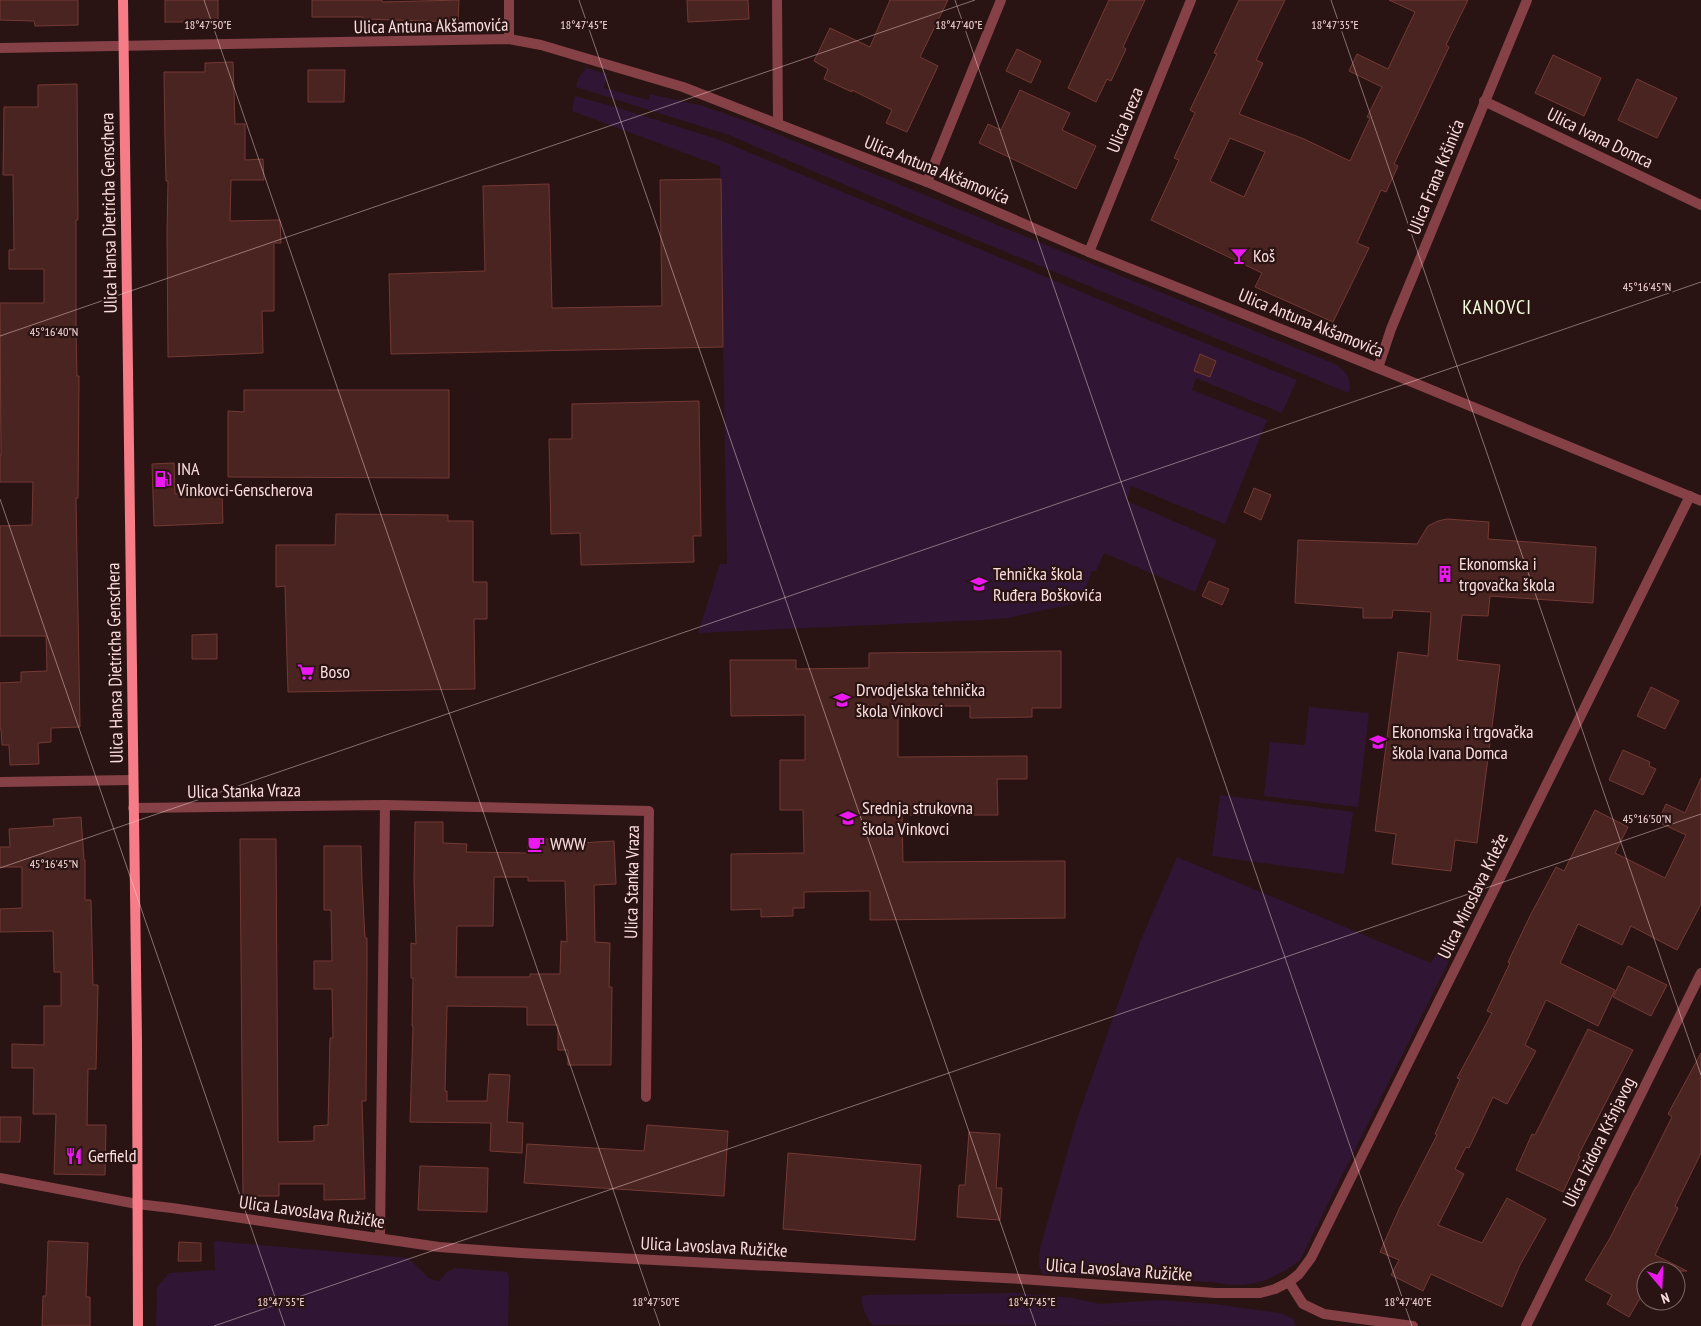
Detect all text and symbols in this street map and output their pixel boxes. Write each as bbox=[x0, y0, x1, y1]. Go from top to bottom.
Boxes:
street label: Ulica Antuna Akšamovića bbox=[353, 13, 508, 38]
text: 18°47'50"E bbox=[184, 17, 232, 32]
text: 18°47'45"E bbox=[560, 17, 608, 32]
text: 18°47'40"E bbox=[935, 17, 983, 32]
text: 18°47'35"E bbox=[1311, 17, 1359, 32]
street label: Ulica breza bbox=[1101, 84, 1148, 156]
street label: Ulica Ivana Domca bbox=[1544, 102, 1657, 173]
street label: Ulica Hansa Dietricha Genschera bbox=[95, 112, 122, 314]
street label: Ulica Frana Kršinića bbox=[1402, 116, 1469, 238]
street label: Ulica Antuna Akšamovića bbox=[861, 130, 1013, 209]
place label: Koš bbox=[1253, 244, 1275, 267]
bar icon: Koš bbox=[1229, 246, 1249, 266]
text: 45°16'45"N bbox=[1623, 279, 1671, 294]
street label: Ulica Antuna Akšamovića bbox=[1235, 283, 1387, 362]
district label: KANOVCI bbox=[1462, 294, 1532, 320]
text: 45°16'40"N bbox=[30, 324, 78, 339]
place label: INA Vinkovci-Genscherova bbox=[176, 457, 313, 501]
fuel station icon: INA Vinkovci-Genscherova bbox=[153, 469, 173, 489]
place label: Ekonomska i trgovačka škola bbox=[1459, 552, 1555, 596]
street label: Ulica Hansa Dietricha Genschera bbox=[101, 562, 128, 764]
place label: Tehnička škola Ruđera Boškovića bbox=[993, 562, 1102, 606]
building icon: Ekonomska i trgovačka škola bbox=[1435, 564, 1455, 584]
school or university icon: Tehnička škola Ruđera Boškovića bbox=[969, 574, 989, 594]
place label: Boso bbox=[320, 660, 350, 683]
supermarket icon: Boso bbox=[296, 662, 316, 682]
place label: Drvodjelska tehnička škola Vinkovci bbox=[856, 678, 985, 722]
school or university icon: Drvodjelska tehnička škola Vinkovci bbox=[832, 690, 852, 710]
place label: Ekonomska i trgovačka škola Ivana Domca bbox=[1392, 720, 1534, 764]
school or university icon: Ekonomska i trgovačka škola Ivana Domca bbox=[1368, 732, 1388, 752]
street label: Ulica Stanka Vraza bbox=[187, 778, 301, 803]
place label: Srednja strukovna škola Vinkovci bbox=[862, 796, 973, 840]
school or university icon: Srednja strukovna škola Vinkovci bbox=[838, 808, 858, 828]
text: 45°16'50"N bbox=[1623, 811, 1671, 826]
street label: Ulica Stanka Vraza bbox=[619, 825, 644, 939]
street label: Ulica Miroslava Krleže bbox=[1432, 829, 1513, 962]
place label: WWW bbox=[550, 832, 586, 855]
cafe icon: WWW bbox=[526, 834, 546, 854]
text: 45°16'45"N bbox=[30, 856, 78, 871]
street label: Ulica Izidora Kršnjavog bbox=[1557, 1073, 1640, 1211]
place label: Gerfield bbox=[88, 1144, 137, 1167]
restaurant icon: Gerfield bbox=[64, 1146, 84, 1166]
street label: Ulica Lavoslava Ružičke bbox=[238, 1190, 386, 1233]
street label: Ulica Lavoslava Ružičke bbox=[640, 1231, 788, 1262]
street label: Ulica Lavoslava Ružičke bbox=[1045, 1253, 1193, 1286]
north arrow bbox=[1636, 1261, 1686, 1311]
text: N bbox=[1659, 1289, 1672, 1308]
text: 18°47'55"E bbox=[257, 1294, 305, 1309]
text: 18°47'50"E bbox=[632, 1294, 680, 1309]
text: 18°47'45"E bbox=[1008, 1294, 1056, 1309]
text: 18°47'40"E bbox=[1384, 1294, 1432, 1309]

